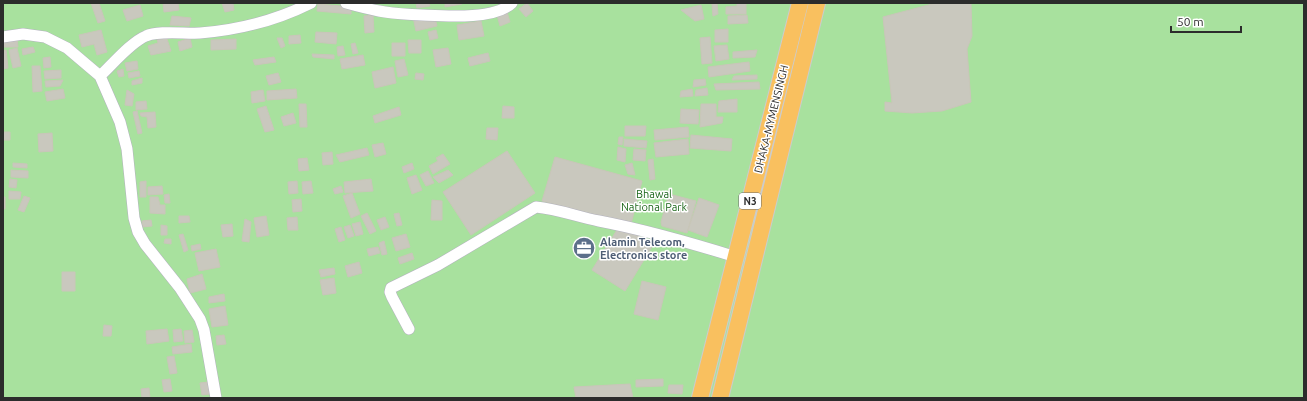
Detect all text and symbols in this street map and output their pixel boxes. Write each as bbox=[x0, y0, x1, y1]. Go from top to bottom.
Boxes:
scale bar bbox=[1171, 8, 1241, 34]
text: 50 m bbox=[1177, 15, 1204, 28]
street label: DHAKA-MYMENSINGH bbox=[752, 64, 790, 174]
park label: Bhawal National Park bbox=[621, 188, 688, 213]
road number: N3 bbox=[739, 193, 761, 209]
office icon: Alamin Telecom, Electronics store bbox=[571, 235, 597, 261]
place label: Alamin Telecom, Electronics store bbox=[600, 236, 687, 261]

